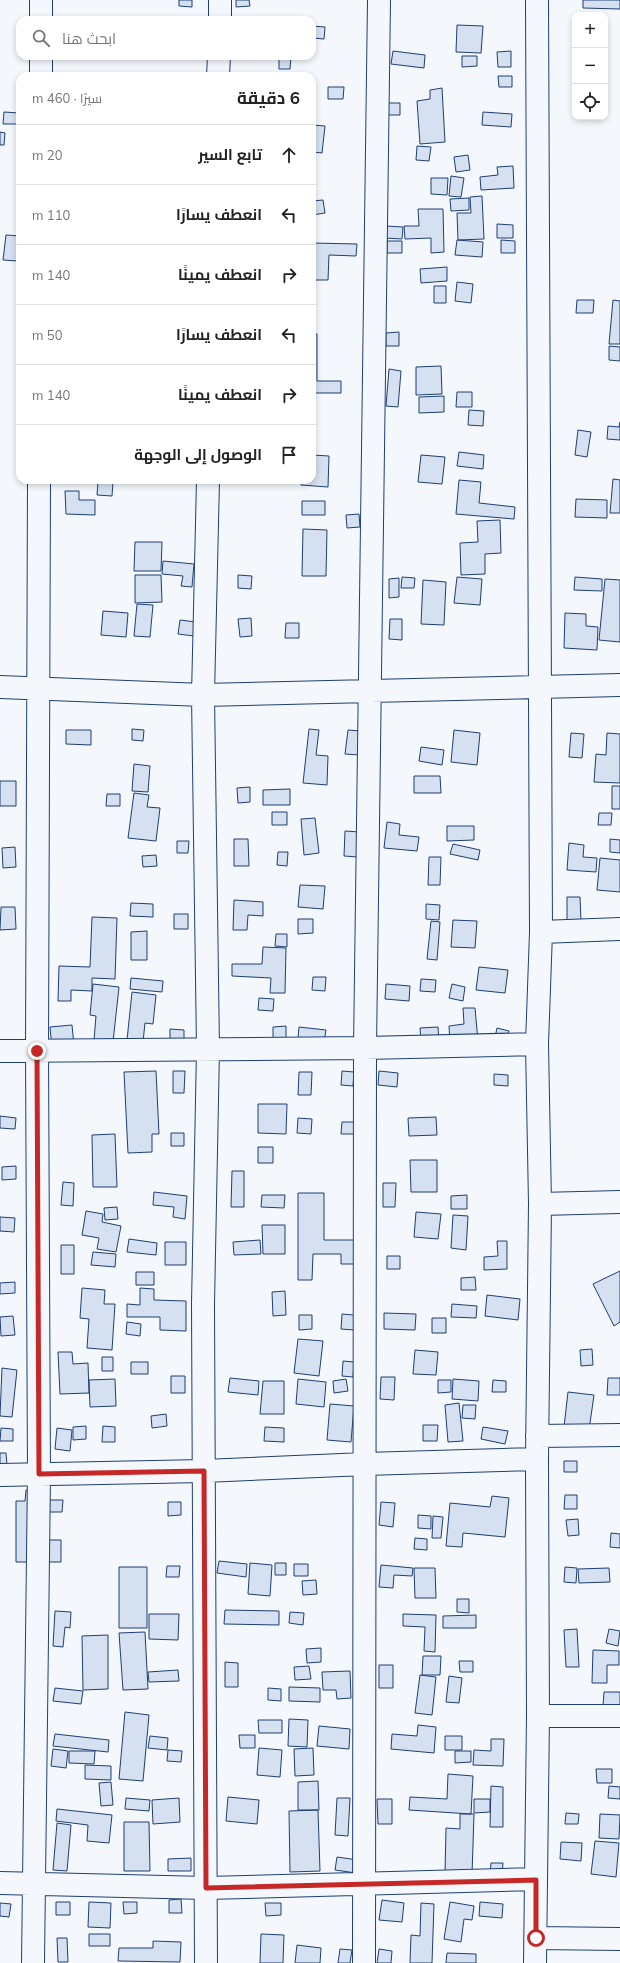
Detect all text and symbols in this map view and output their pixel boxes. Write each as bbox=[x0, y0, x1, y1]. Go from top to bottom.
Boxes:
map controls bbox=[572, 12, 608, 120]
button: + bbox=[572, 12, 608, 48]
search box bbox=[16, 16, 316, 60]
icon: search bbox=[30, 27, 52, 49]
text: ابحث هنا bbox=[62, 29, 116, 48]
button: − bbox=[572, 48, 608, 84]
button: locate bbox=[572, 84, 608, 120]
text: 6 دقيقة bbox=[237, 87, 300, 108]
text: سيرًا · 460 m bbox=[32, 90, 102, 106]
icon: ahead bbox=[278, 144, 300, 166]
text: تابع السير bbox=[198, 145, 262, 164]
text: 20 m bbox=[32, 147, 62, 163]
icon: left bbox=[278, 204, 300, 226]
text: انعطف يسارًا bbox=[176, 205, 262, 224]
text: 110 m bbox=[32, 207, 70, 223]
icon: right bbox=[278, 264, 300, 286]
text: انعطف يمينًا bbox=[178, 265, 262, 284]
text: 140 m bbox=[32, 267, 70, 283]
icon: left bbox=[278, 324, 300, 346]
text: انعطف يسارًا bbox=[176, 325, 262, 344]
text: 50 m bbox=[32, 327, 62, 343]
icon: right bbox=[278, 384, 300, 406]
text: انعطف يمينًا bbox=[178, 385, 262, 404]
text: 140 m bbox=[32, 387, 70, 403]
icon: arrive bbox=[278, 444, 300, 466]
text: الوصول إلى الوجهة bbox=[134, 445, 262, 464]
route end bbox=[28, 1042, 46, 1060]
route start bbox=[527, 1929, 545, 1947]

